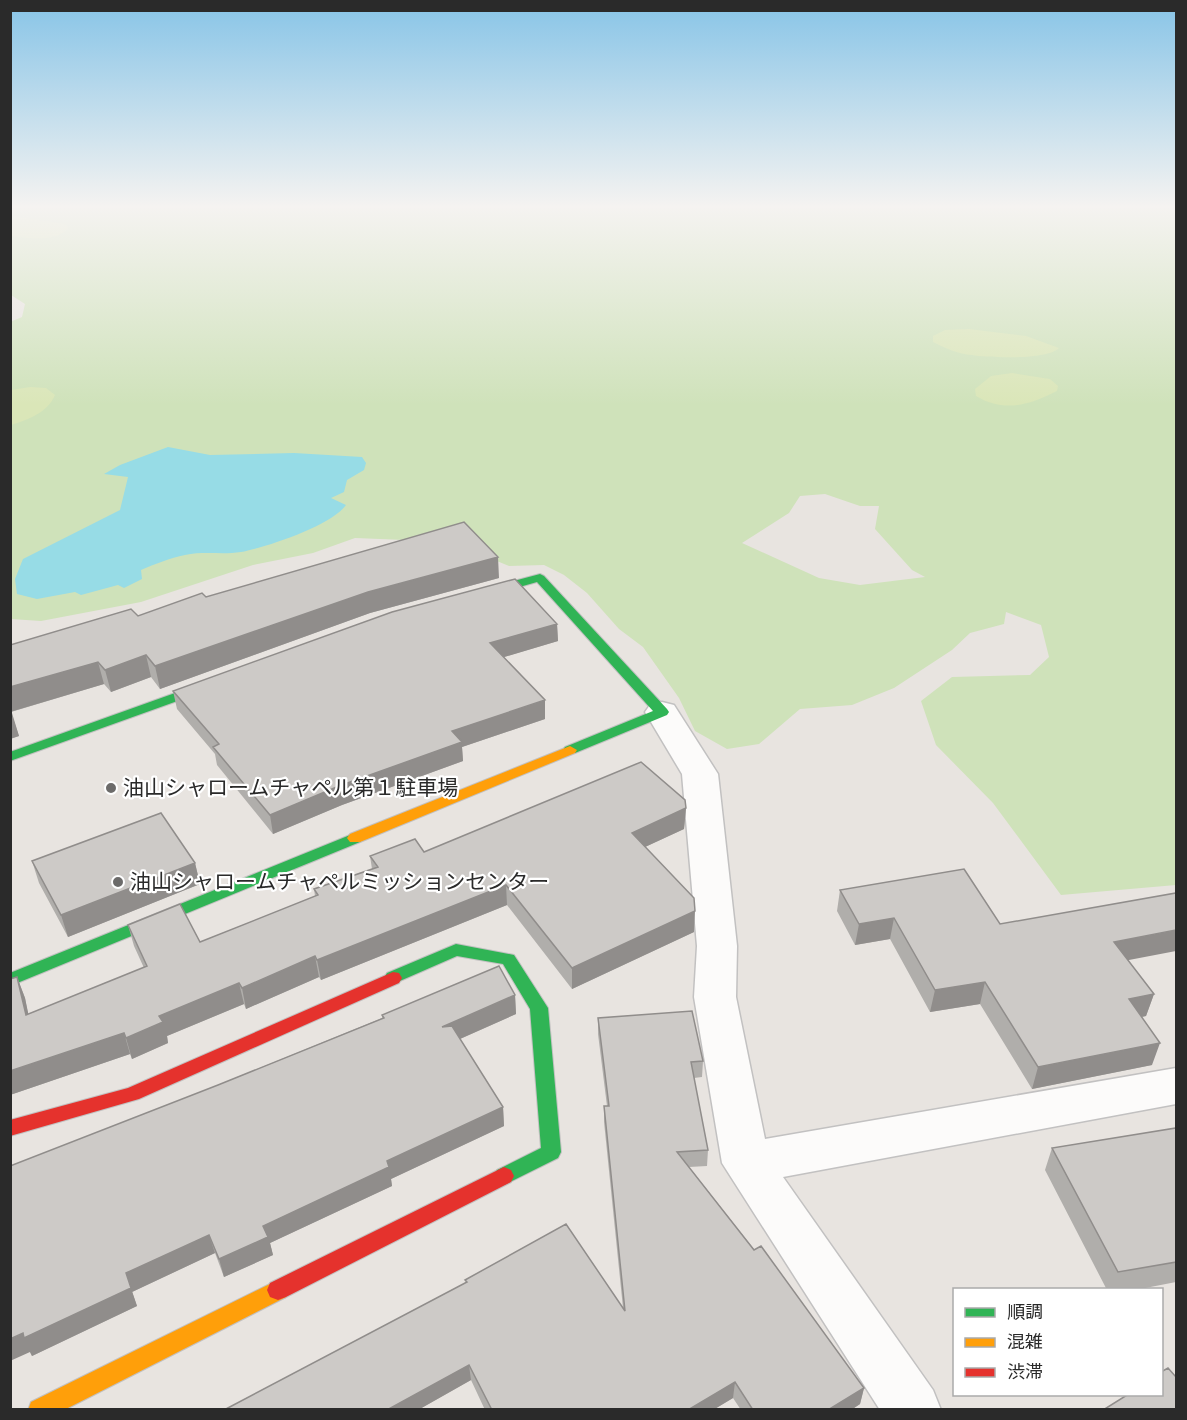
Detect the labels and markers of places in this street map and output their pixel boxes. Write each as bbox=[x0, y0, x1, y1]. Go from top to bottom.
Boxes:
place label: 油山シャロームチャペル第１駐車場 bbox=[123, 773, 458, 801]
marker: 油山シャロームチャペル第１駐車場 bbox=[104, 781, 118, 795]
place label: 油山シャロームチャペルミッションセンター bbox=[130, 867, 549, 895]
marker: 油山シャロームチャペルミッションセンター bbox=[111, 875, 125, 889]

